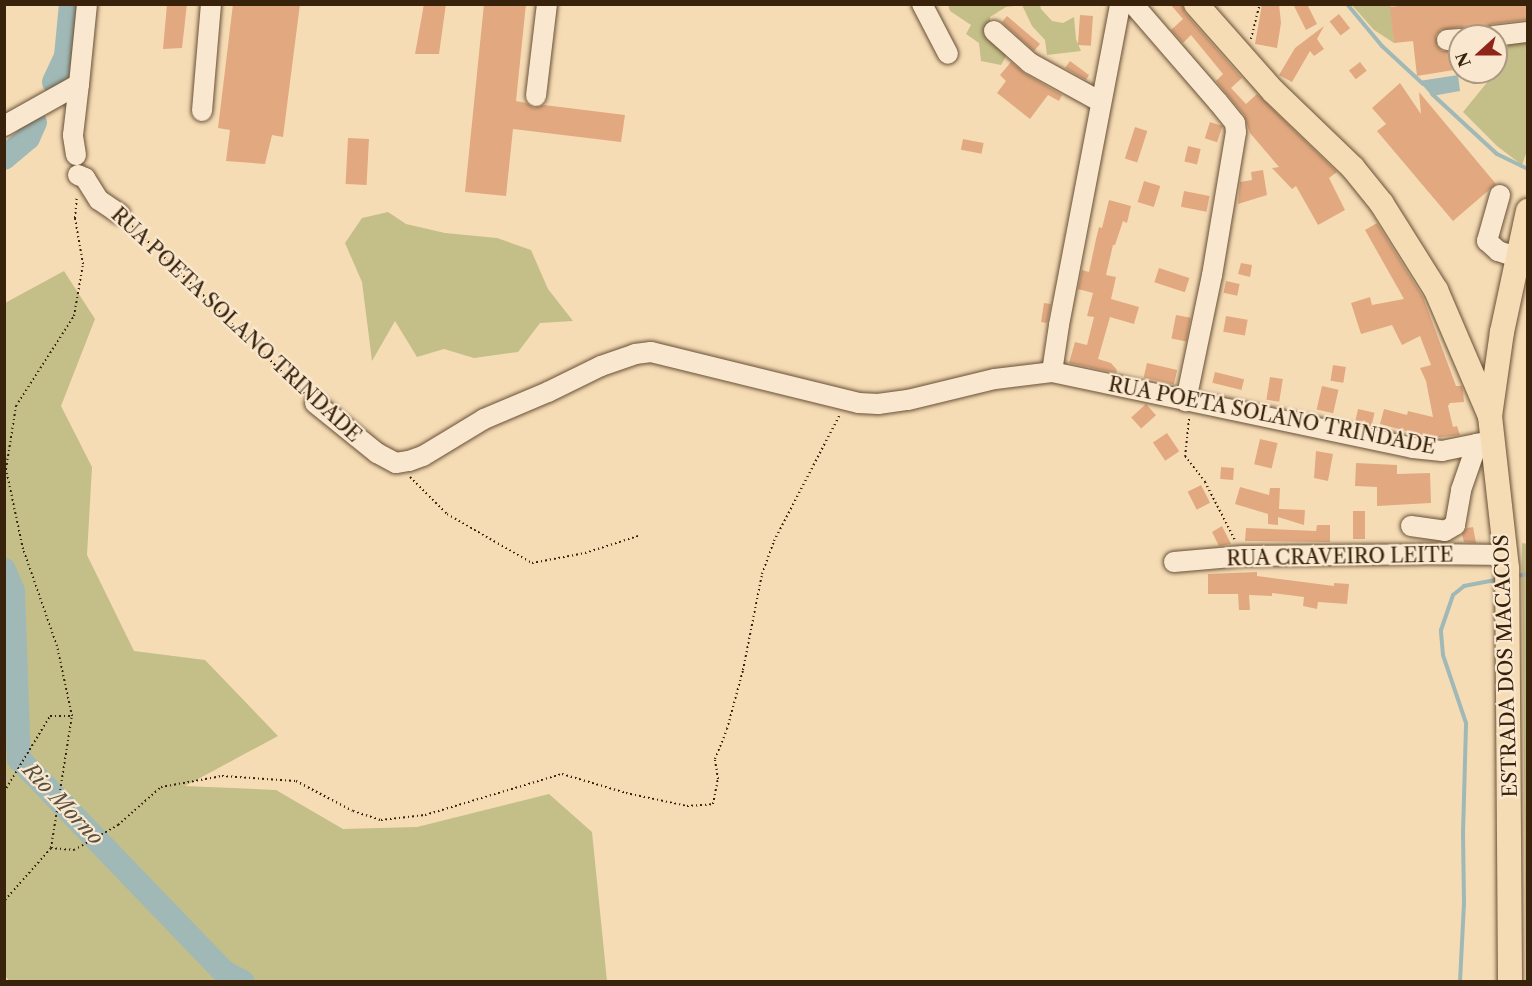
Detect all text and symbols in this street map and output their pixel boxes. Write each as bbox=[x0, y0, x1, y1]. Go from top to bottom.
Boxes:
north arrow bbox=[1448, 24, 1508, 84]
text: N bbox=[1451, 50, 1475, 70]
street label: RUA POETA SOLANO TRINDADE bbox=[105, 202, 367, 448]
street label: RUA POETA SOLANO TRINDADE bbox=[1105, 372, 1439, 460]
street label: ESTRADA DOS MACACOS bbox=[1489, 534, 1523, 798]
street label: RUA CRAVEIRO LEITE bbox=[1226, 543, 1454, 571]
water label: Rio Morno bbox=[18, 758, 108, 850]

